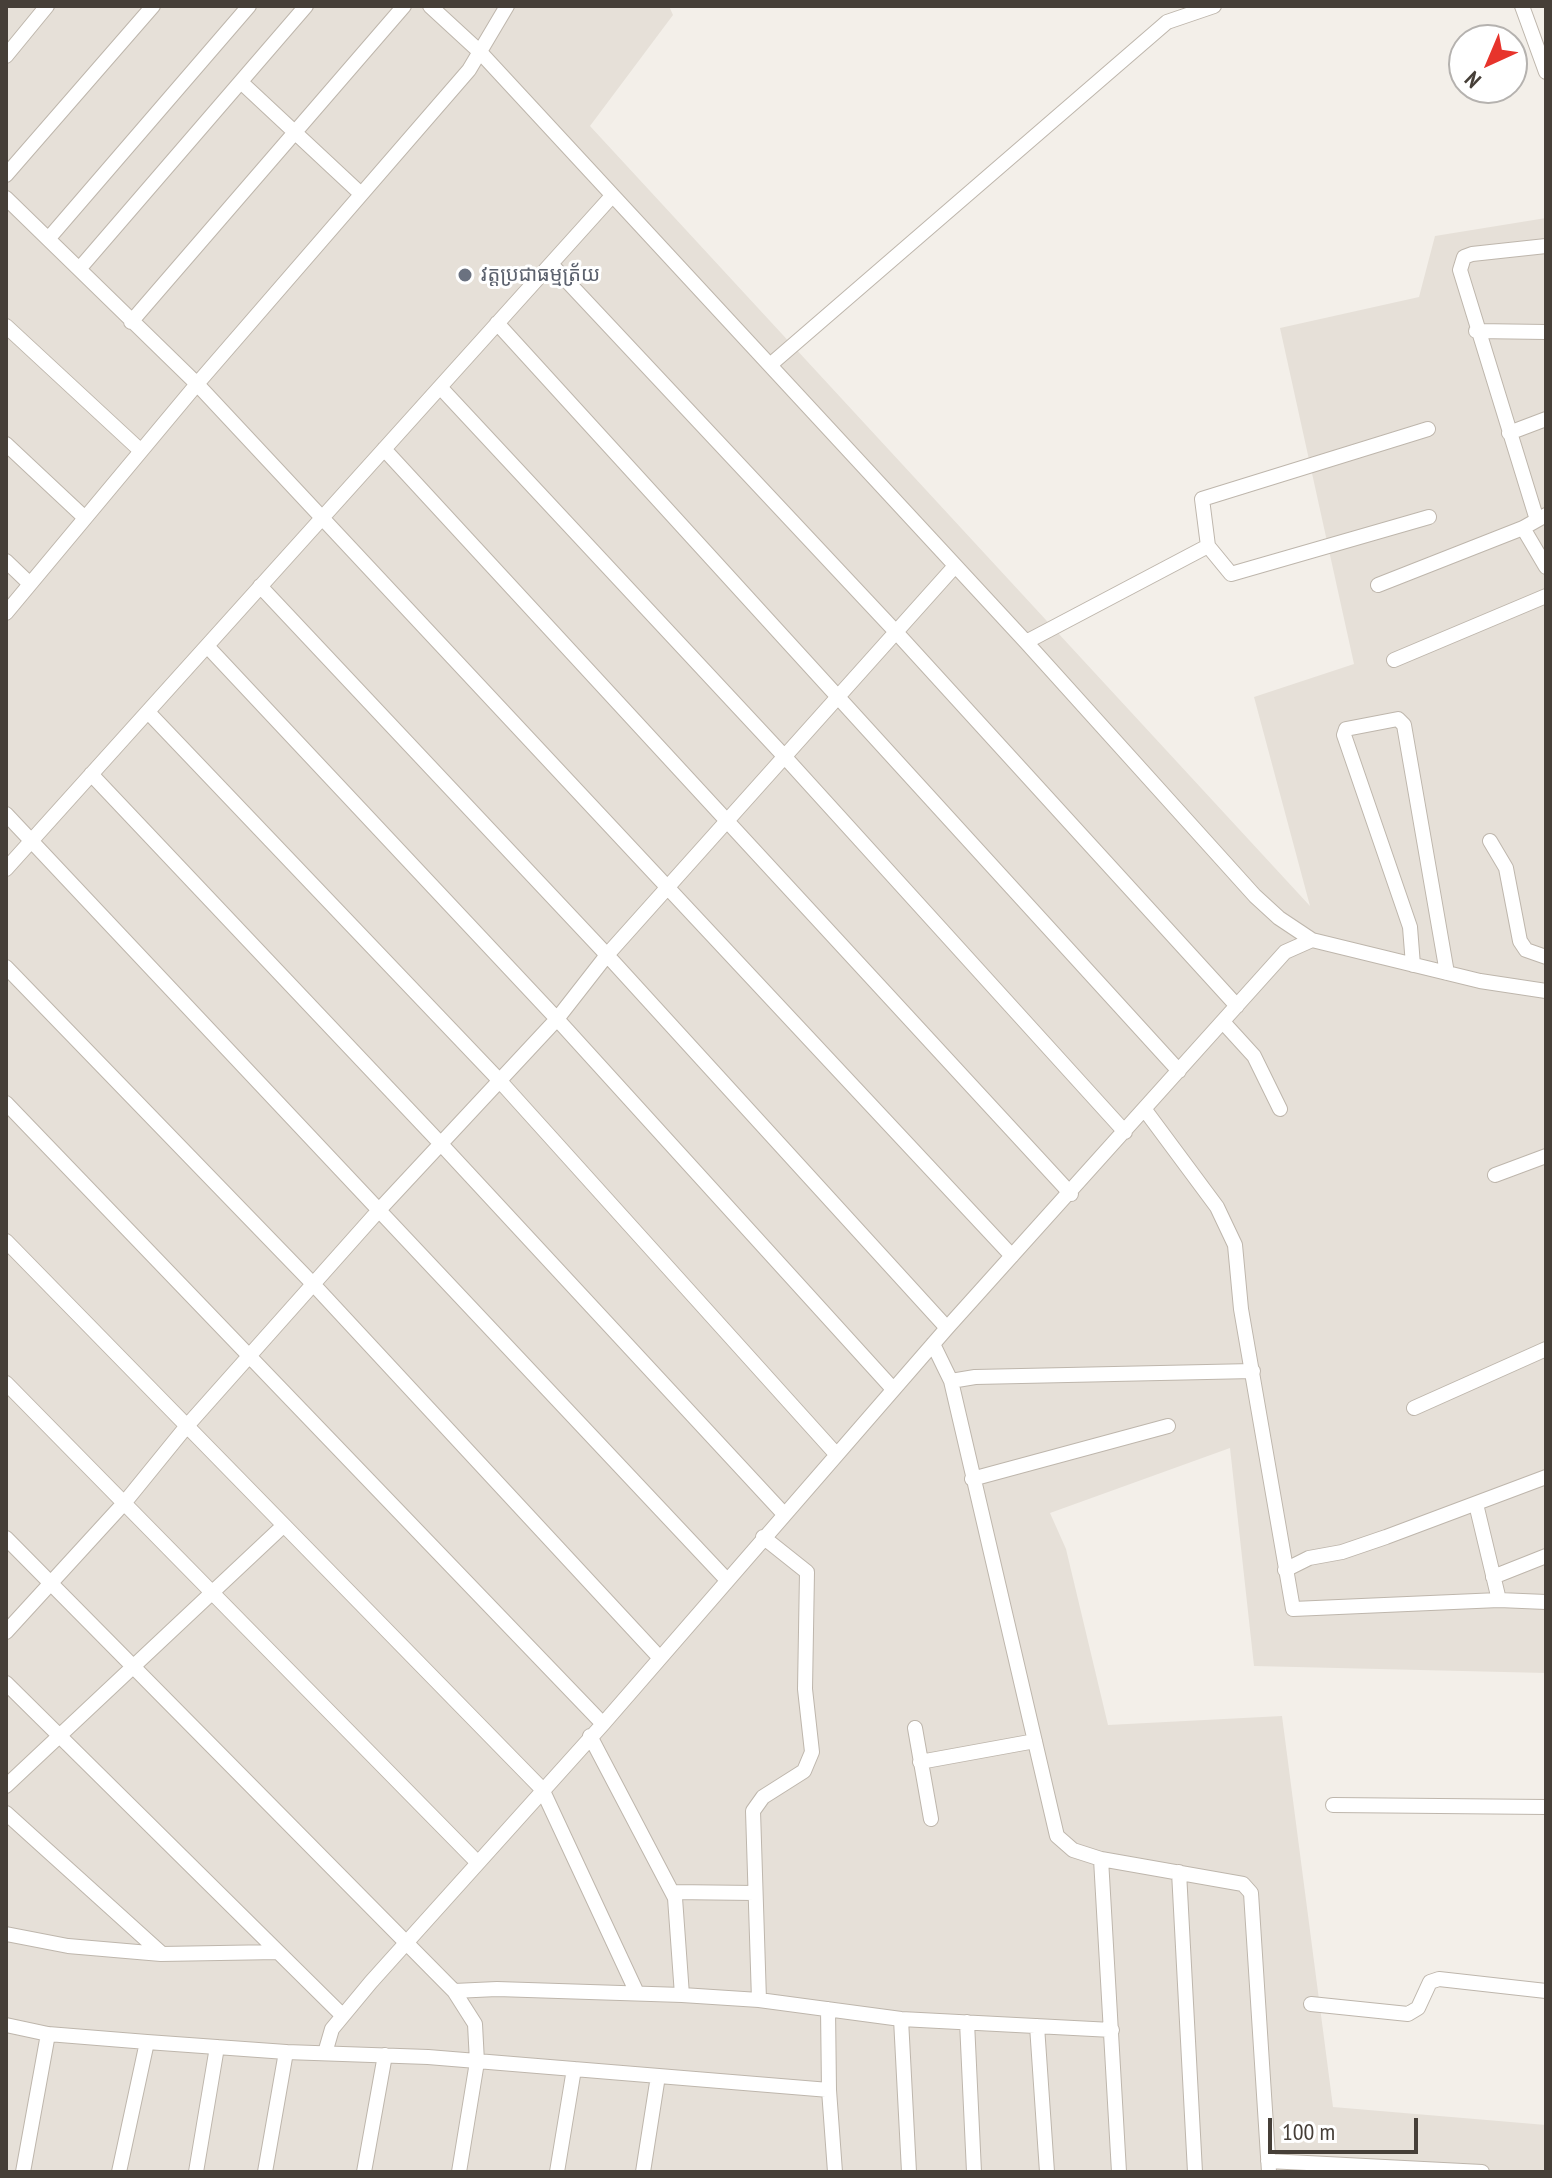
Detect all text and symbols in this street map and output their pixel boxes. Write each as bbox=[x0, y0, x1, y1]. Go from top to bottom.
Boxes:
north arrow bbox=[1448, 24, 1528, 104]
text: N bbox=[1459, 66, 1487, 94]
place label: វត្តប្រជាធម្មត្រ័យ bbox=[481, 263, 600, 287]
marker: វត្តប្រជាធម្មត្រ័យ bbox=[456, 266, 474, 284]
scale bar bbox=[1272, 2102, 1422, 2152]
text: 100 m bbox=[1282, 2116, 1335, 2147]

